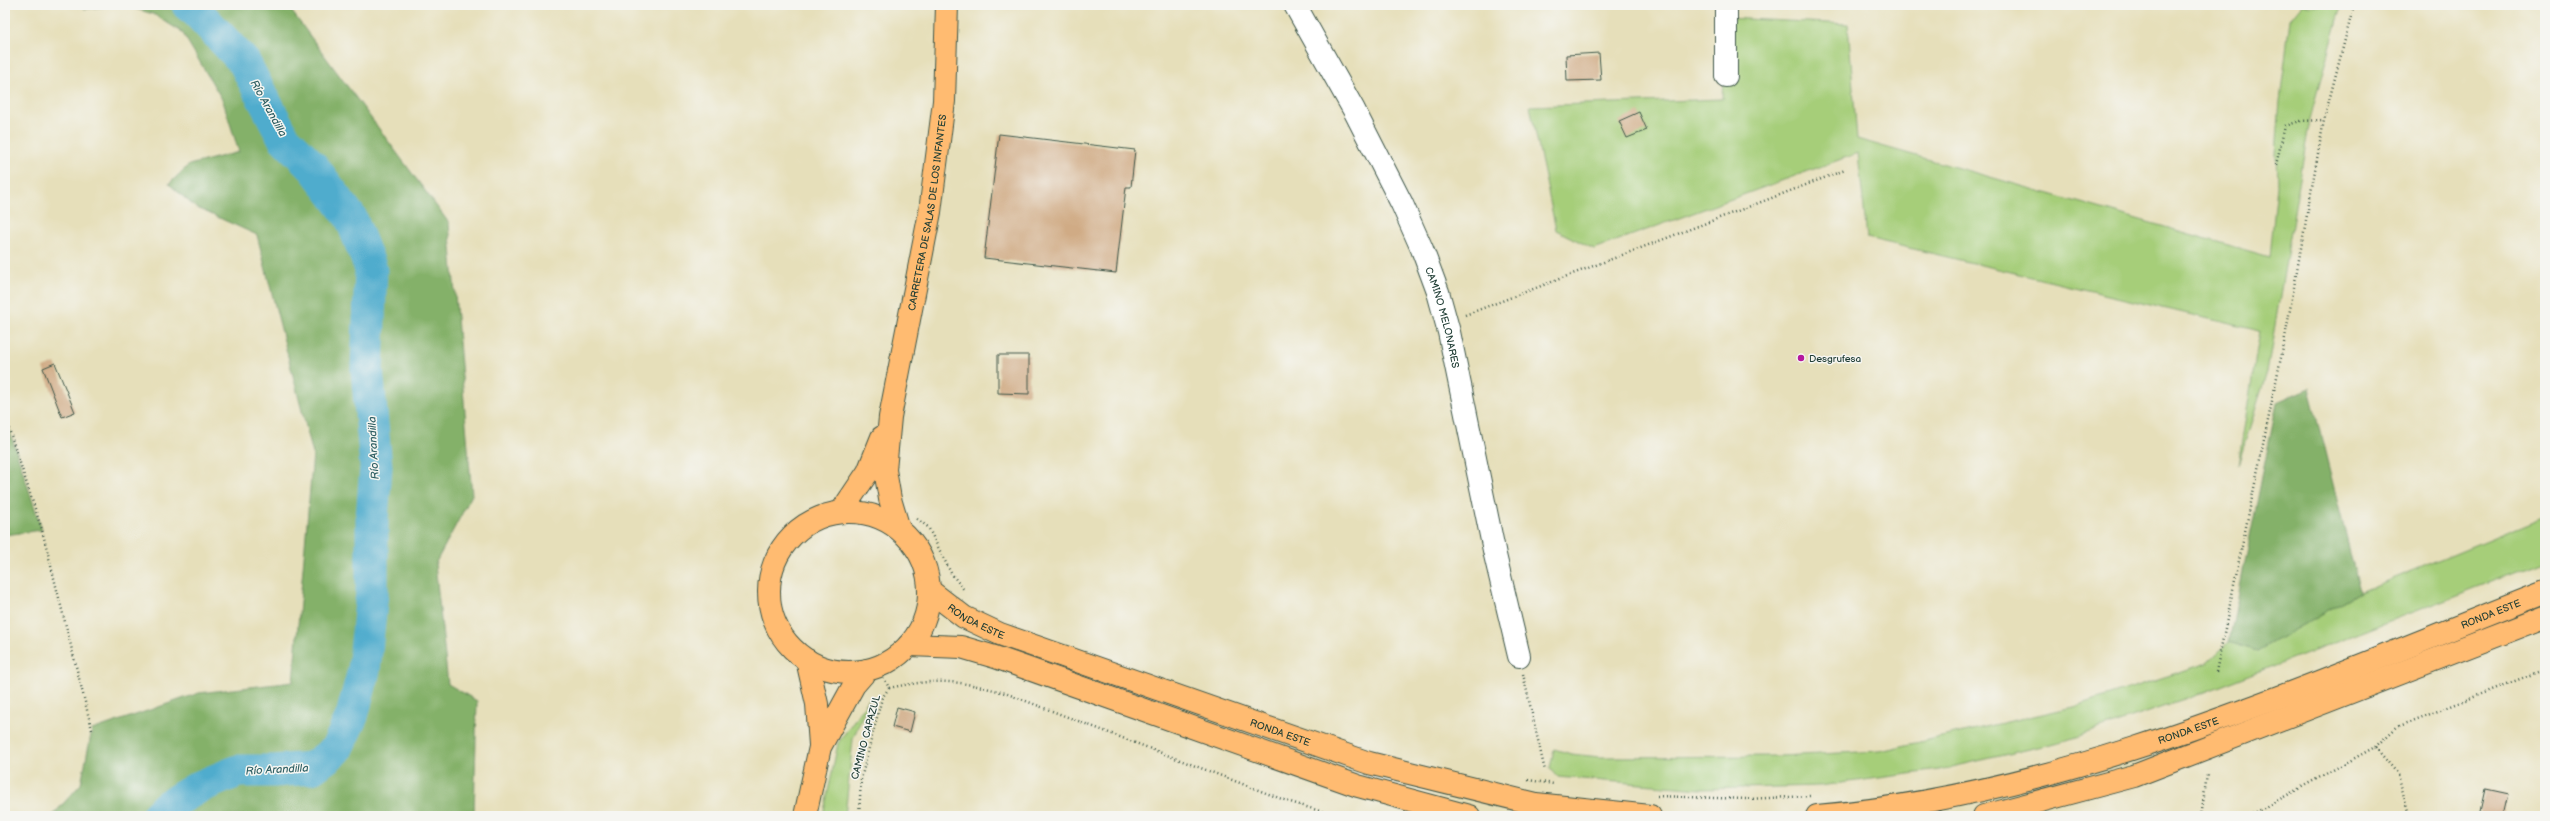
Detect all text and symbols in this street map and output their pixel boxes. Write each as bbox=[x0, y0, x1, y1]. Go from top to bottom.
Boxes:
water label: Río Arandilla bbox=[248, 78, 289, 139]
street label: CARRETERA DE SALAS DE LOS INFANTES bbox=[906, 114, 949, 312]
street label: CAMINO MELONARES bbox=[1422, 265, 1461, 369]
marker: Desgrufesa bbox=[1796, 353, 1806, 363]
place label: Desgrufesa bbox=[1809, 353, 1862, 365]
water label: Río Arandilla bbox=[365, 416, 382, 480]
street label: RONDA ESTE bbox=[2459, 597, 2523, 632]
street label: RONDA ESTE bbox=[945, 602, 1006, 642]
street label: CAMINO CAPAZUL bbox=[849, 693, 883, 781]
street label: RONDA ESTE bbox=[2157, 715, 2221, 747]
street label: RONDA ESTE bbox=[1248, 717, 1312, 749]
water label: Río Arandilla bbox=[245, 761, 309, 778]

